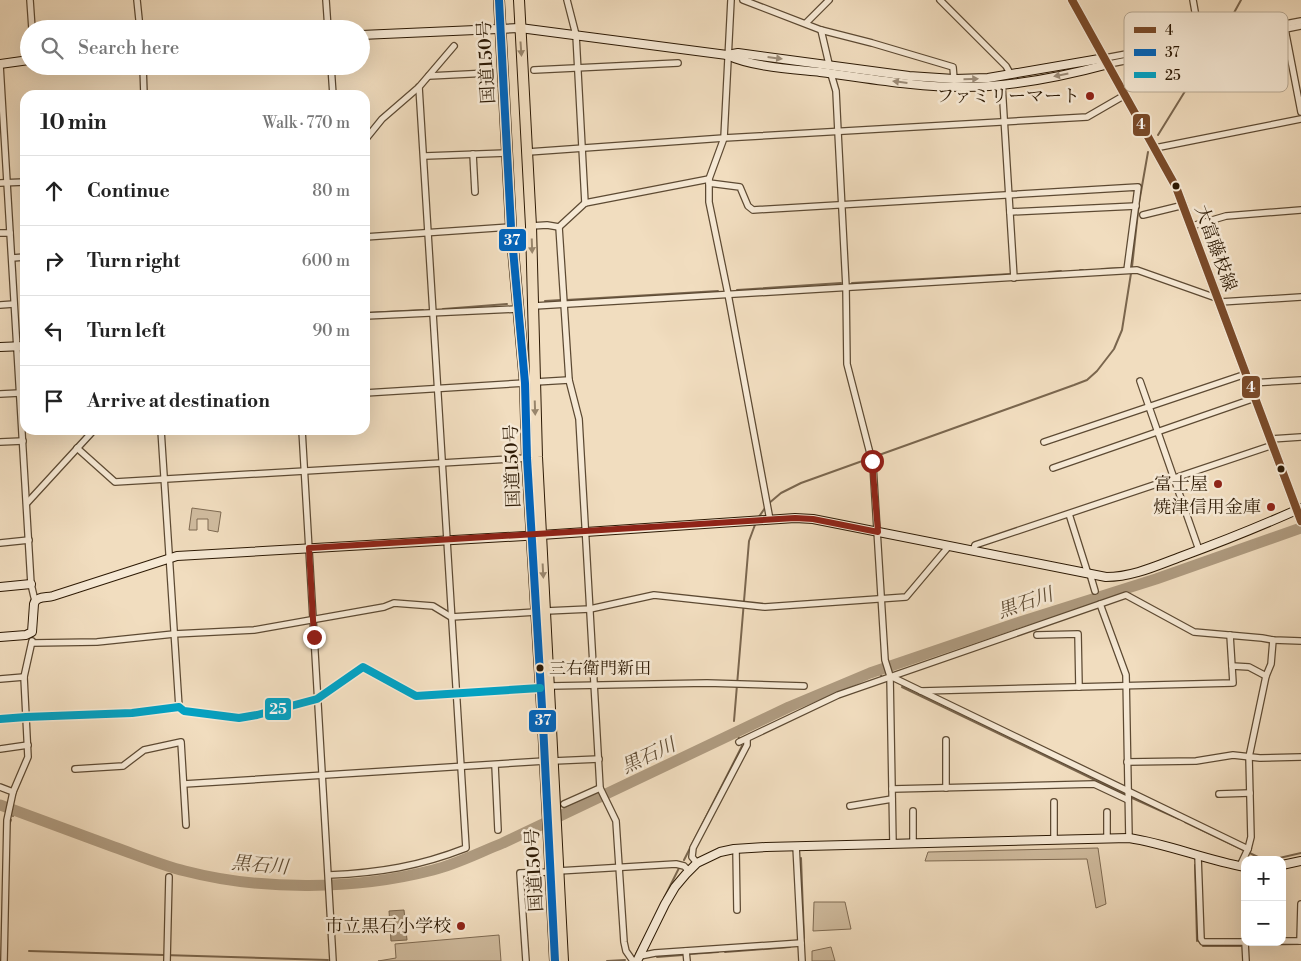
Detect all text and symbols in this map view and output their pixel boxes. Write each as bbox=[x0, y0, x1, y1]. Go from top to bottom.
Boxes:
legend bbox=[1124, 12, 1288, 92]
search box bbox=[20, 20, 370, 75]
street label: 国道150号 bbox=[473, 20, 500, 104]
text: 4 bbox=[1165, 22, 1173, 40]
icon: search bbox=[38, 34, 66, 62]
text: Search here bbox=[78, 36, 179, 60]
one-way arrow bbox=[517, 41, 525, 57]
text: 37 bbox=[1165, 44, 1180, 62]
one-way arrow bbox=[768, 54, 784, 62]
text: 25 bbox=[1165, 67, 1181, 85]
one-way arrow bbox=[1053, 71, 1069, 79]
one-way arrow bbox=[964, 75, 980, 83]
one-way arrow bbox=[891, 78, 907, 86]
place label: ファミリーマート bbox=[936, 85, 1080, 108]
marker: ファミリーマート bbox=[1084, 90, 1096, 102]
text: 10 min bbox=[40, 110, 107, 136]
text: Walk · 770 m bbox=[262, 113, 350, 133]
line badge: 4 bbox=[1132, 113, 1151, 137]
text: 4 bbox=[1136, 116, 1146, 134]
icon: ahead bbox=[40, 177, 68, 205]
text: Continue bbox=[87, 179, 170, 203]
text: 80 m bbox=[312, 181, 350, 201]
unlabelled marker bbox=[1171, 181, 1181, 191]
street label: 大富藤枝線 bbox=[1189, 202, 1242, 294]
line badge: 37 bbox=[498, 228, 527, 252]
text: 37 bbox=[504, 232, 521, 250]
one-way arrow bbox=[528, 238, 536, 254]
icon: right bbox=[40, 247, 68, 275]
text: Turn right bbox=[87, 249, 180, 273]
text: 600 m bbox=[302, 251, 350, 271]
icon: left bbox=[40, 317, 68, 345]
text: Turn left bbox=[87, 319, 166, 343]
text: 90 m bbox=[312, 321, 350, 341]
line badge: 4 bbox=[1241, 375, 1261, 399]
text: 4 bbox=[1246, 379, 1256, 397]
icon: arrive bbox=[40, 387, 68, 415]
text: Arrive at destination bbox=[87, 389, 270, 413]
one-way arrow bbox=[532, 401, 540, 417]
street label: 国道150号 bbox=[500, 424, 525, 508]
route start bbox=[861, 450, 884, 473]
unlabelled marker bbox=[1276, 464, 1286, 474]
place label: 富士屋 bbox=[1154, 473, 1208, 496]
marker: 富士屋 bbox=[1212, 478, 1224, 490]
place label: 焼津信用金庫 bbox=[1153, 496, 1261, 519]
marker: 焼津信用金庫 bbox=[1265, 501, 1277, 513]
one-way arrow bbox=[540, 563, 548, 579]
water label: 黒石川 bbox=[994, 582, 1058, 624]
route end bbox=[303, 626, 326, 649]
place label: 三右衛門新田 bbox=[549, 658, 651, 680]
marker: 三右衛門新田 bbox=[535, 663, 545, 673]
line badge: 25 bbox=[264, 697, 292, 721]
text: 25 bbox=[269, 701, 287, 719]
line badge: 37 bbox=[528, 709, 557, 733]
text: 37 bbox=[535, 712, 552, 730]
water label: 黒石川 bbox=[618, 732, 681, 779]
street label: 国道150号 bbox=[521, 828, 548, 912]
water label: 黒石川 bbox=[230, 851, 291, 880]
map controls bbox=[1241, 856, 1286, 946]
button: + bbox=[1241, 856, 1286, 901]
button: − bbox=[1241, 901, 1286, 946]
place label: 市立黒石小学校 bbox=[325, 915, 451, 938]
marker: 市立黒石小学校 bbox=[455, 920, 467, 932]

